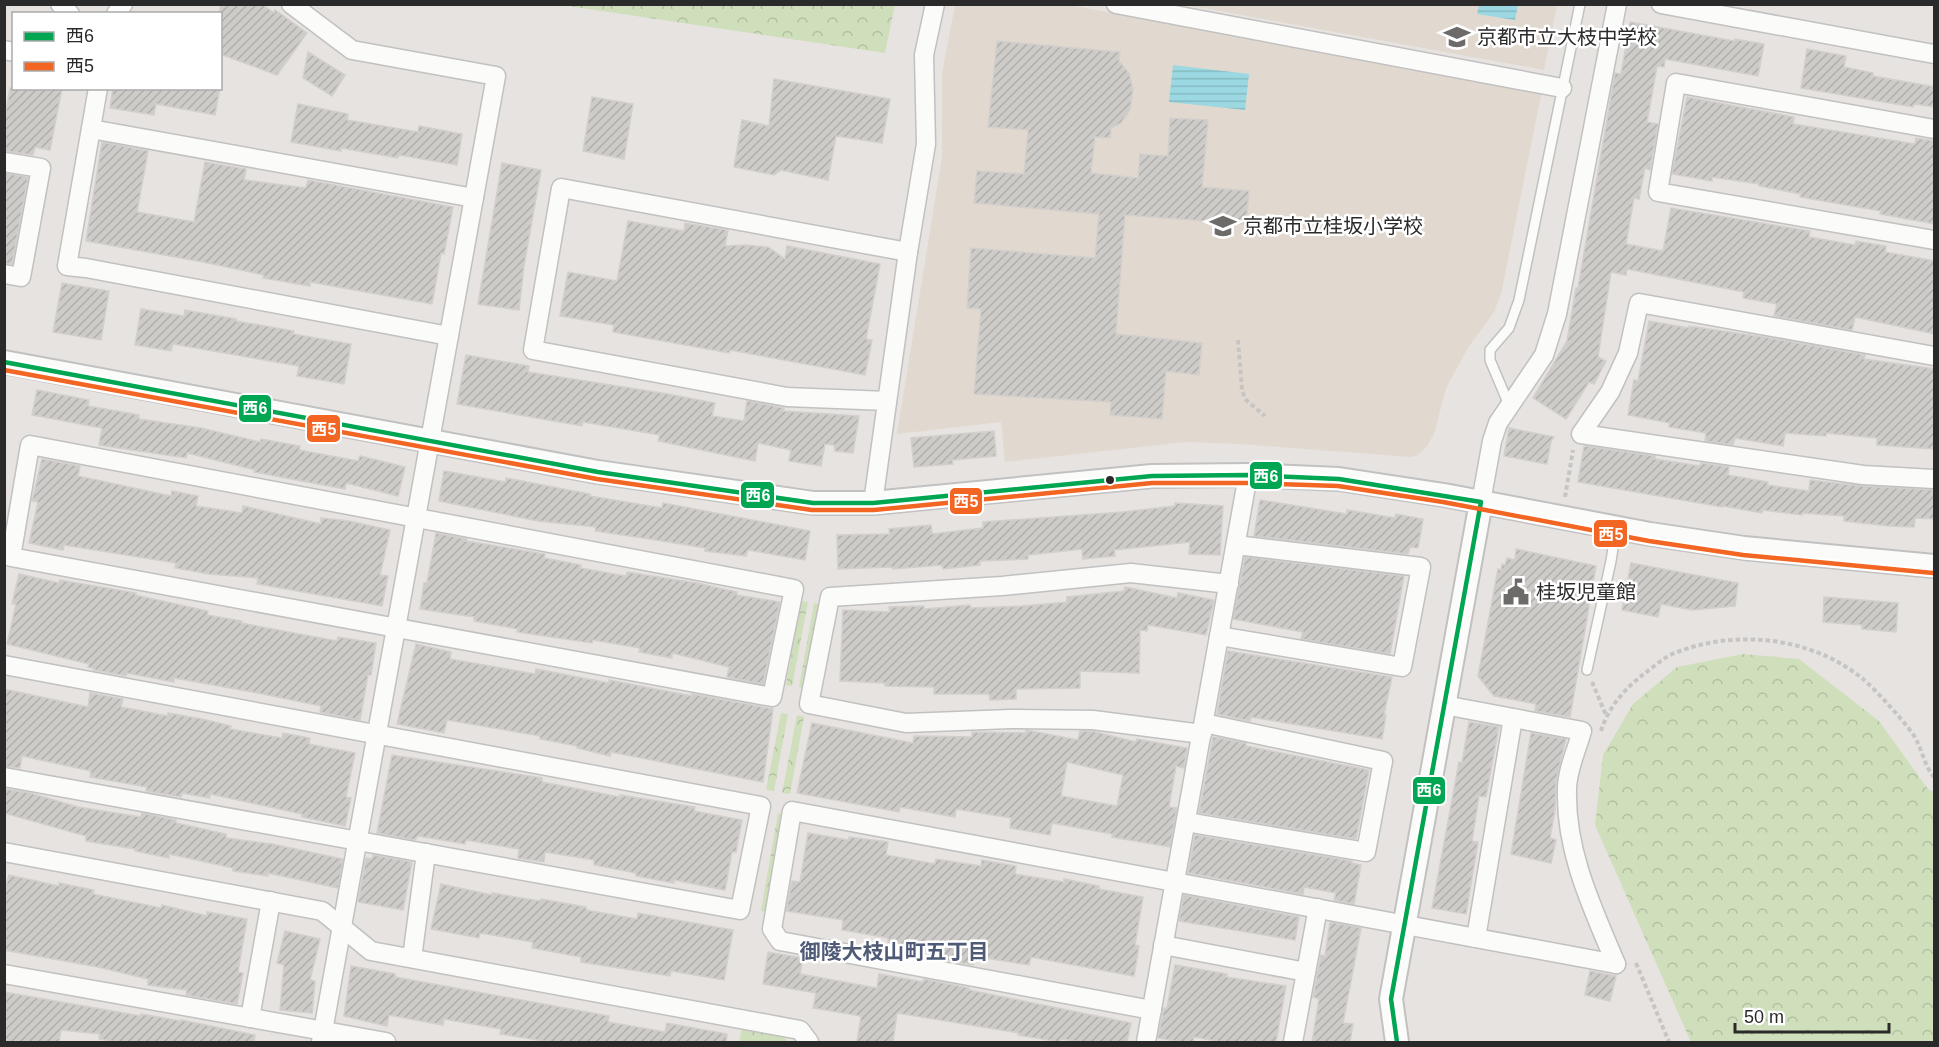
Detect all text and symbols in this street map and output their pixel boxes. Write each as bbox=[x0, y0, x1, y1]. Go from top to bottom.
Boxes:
legend bbox=[12, 12, 222, 90]
school or university icon: 京都市立大枝中学校 bbox=[1442, 22, 1472, 52]
text: 西6 bbox=[66, 26, 94, 46]
place label: 京都市立大枝中学校 bbox=[1477, 26, 1657, 48]
text: 西5 bbox=[66, 56, 94, 76]
school or university icon: 京都市立桂坂小学校 bbox=[1208, 211, 1238, 241]
place label: 京都市立桂坂小学校 bbox=[1243, 215, 1423, 237]
line badge: 西6 bbox=[238, 394, 272, 423]
text: 西6 bbox=[243, 400, 268, 417]
line badge: 西5 bbox=[306, 414, 341, 443]
text: 西5 bbox=[312, 421, 337, 438]
line badge: 西6 bbox=[1249, 461, 1283, 490]
text: 西6 bbox=[1254, 468, 1279, 485]
unlabelled marker bbox=[1104, 474, 1116, 486]
line badge: 西6 bbox=[740, 481, 775, 509]
text: 西6 bbox=[746, 487, 771, 504]
line badge: 西5 bbox=[949, 487, 983, 515]
text: 西5 bbox=[954, 493, 979, 510]
line badge: 西5 bbox=[1593, 519, 1628, 548]
text: 西5 bbox=[1599, 526, 1624, 543]
public building icon: 桂坂児童館 bbox=[1501, 577, 1531, 607]
place label: 桂坂児童館 bbox=[1536, 581, 1636, 603]
line badge: 西6 bbox=[1412, 776, 1446, 805]
text: 西6 bbox=[1417, 782, 1442, 799]
district label: 御陵大枝山町五丁目 bbox=[800, 940, 989, 963]
scale bar bbox=[1735, 996, 1890, 1034]
text: 50 m bbox=[1744, 1007, 1784, 1027]

